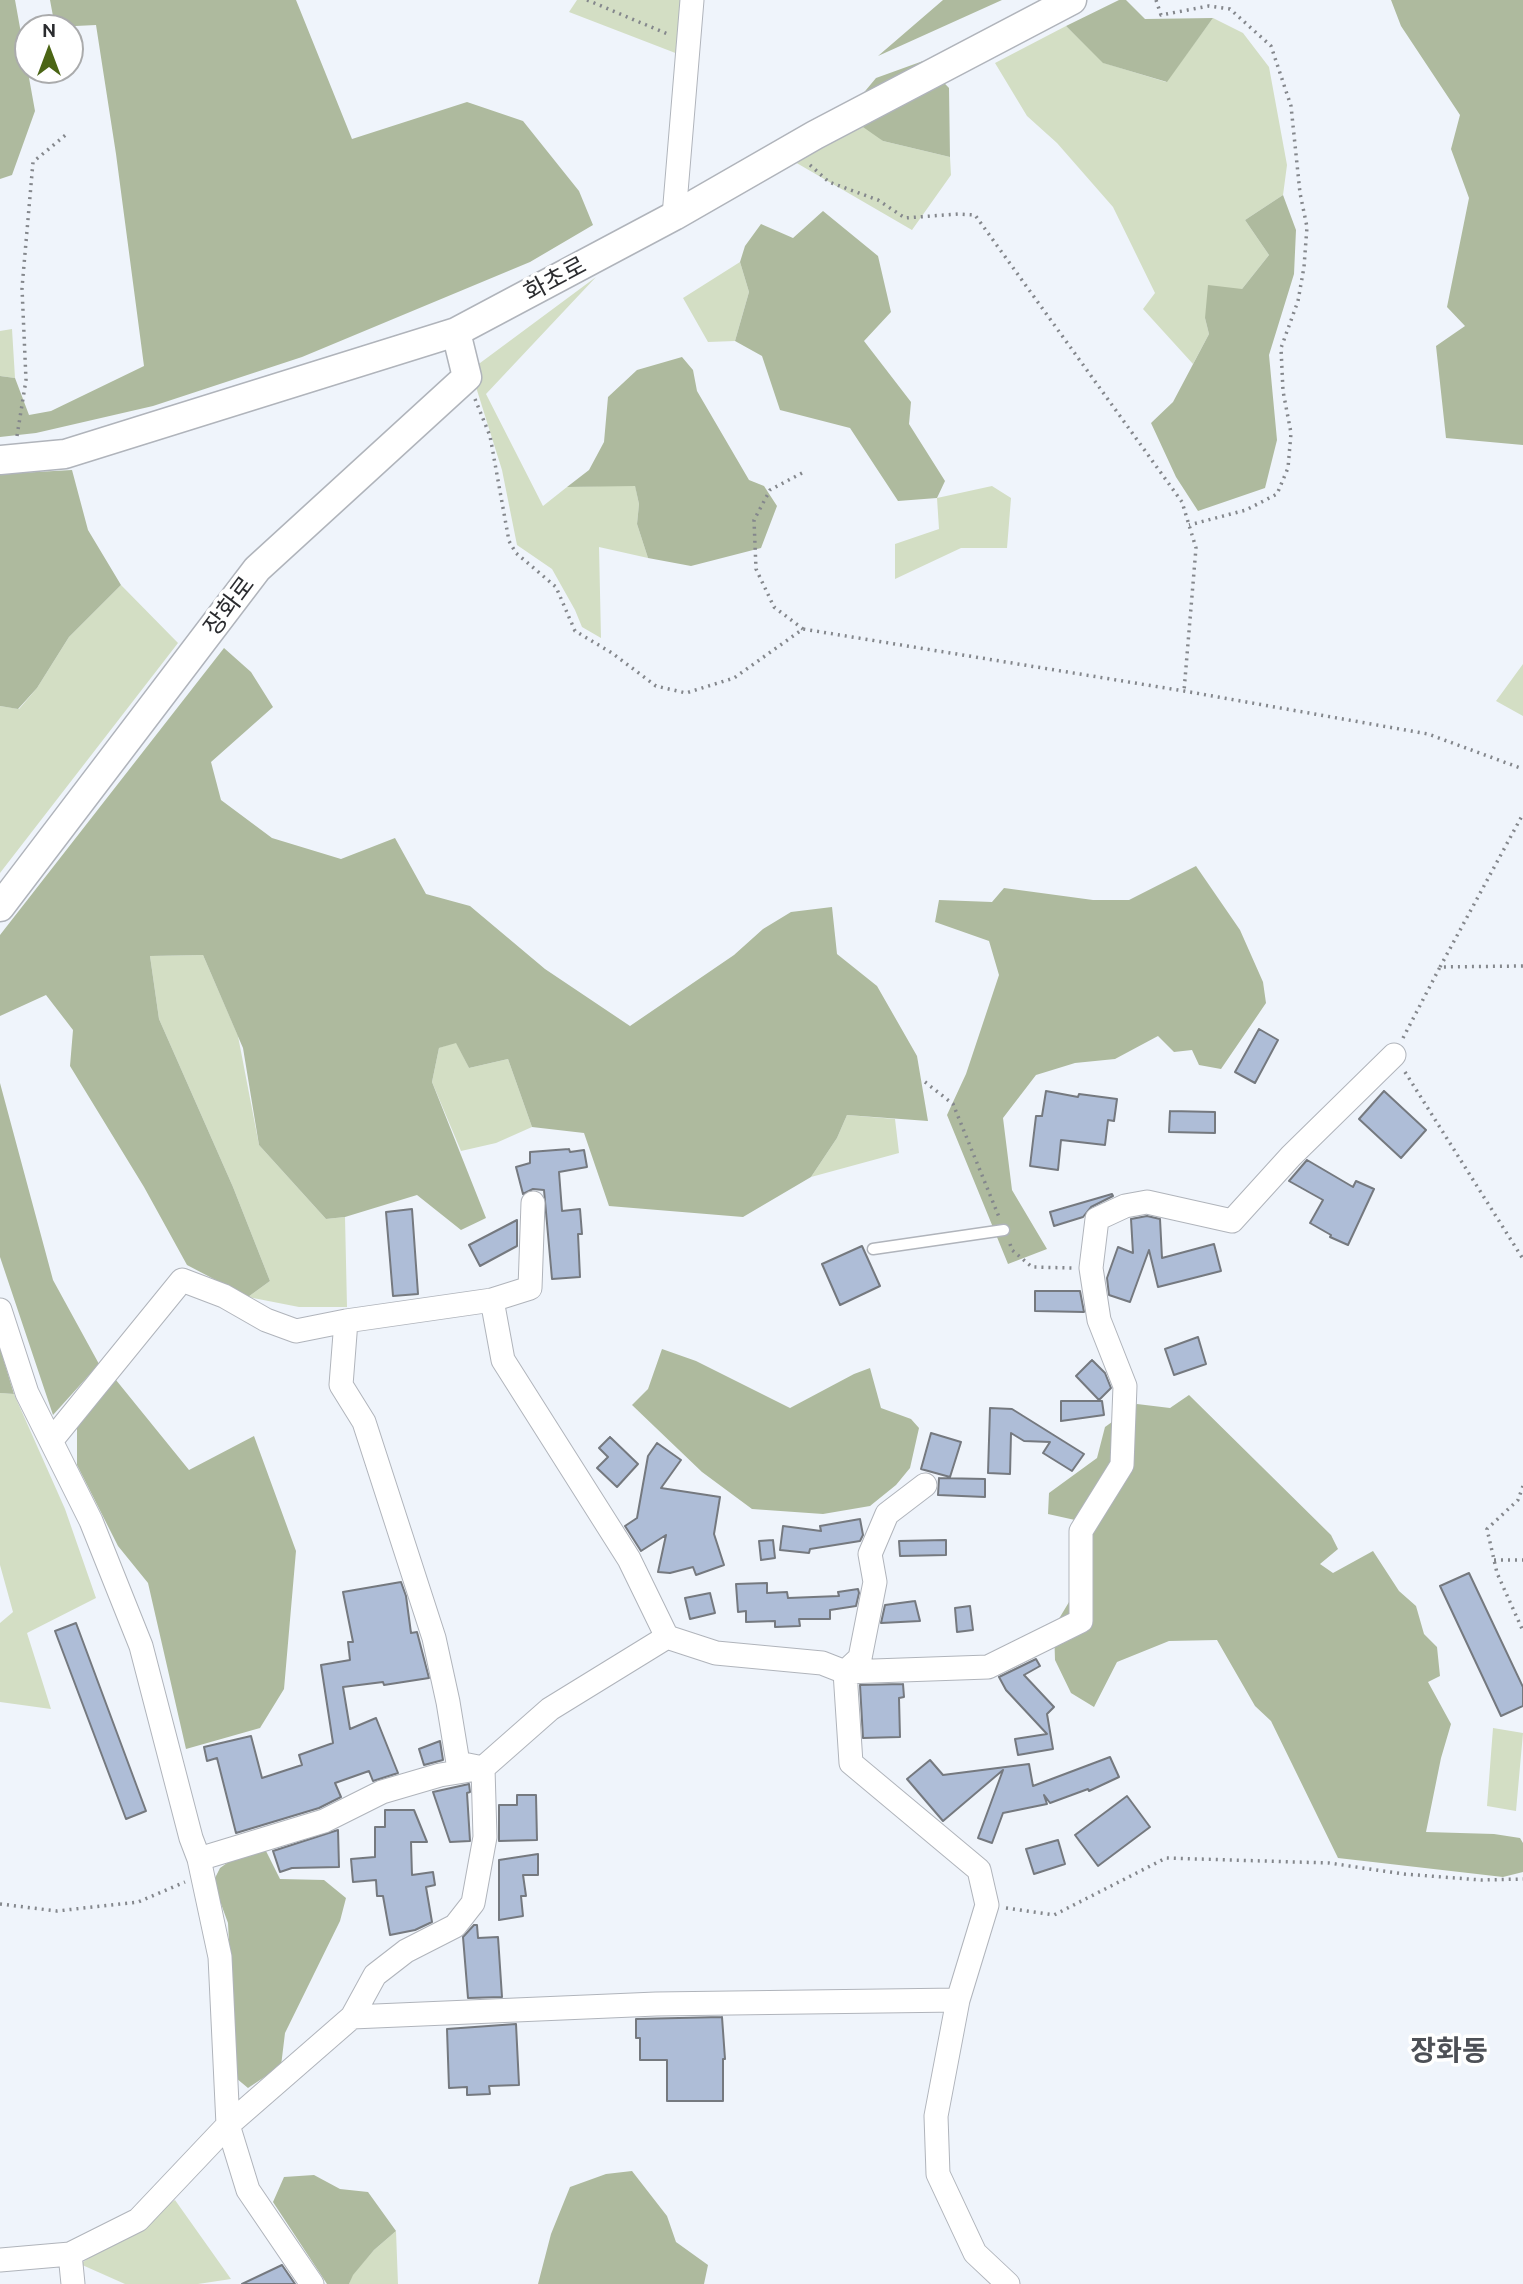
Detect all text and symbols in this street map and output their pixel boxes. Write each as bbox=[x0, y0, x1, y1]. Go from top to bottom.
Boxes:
north arrow bbox=[14, 14, 84, 84]
text: N bbox=[42, 19, 56, 41]
street label: 화초로 bbox=[519, 251, 591, 307]
street label: 장화로 bbox=[198, 571, 260, 641]
district label: 장화동 bbox=[1410, 2034, 1488, 2068]

